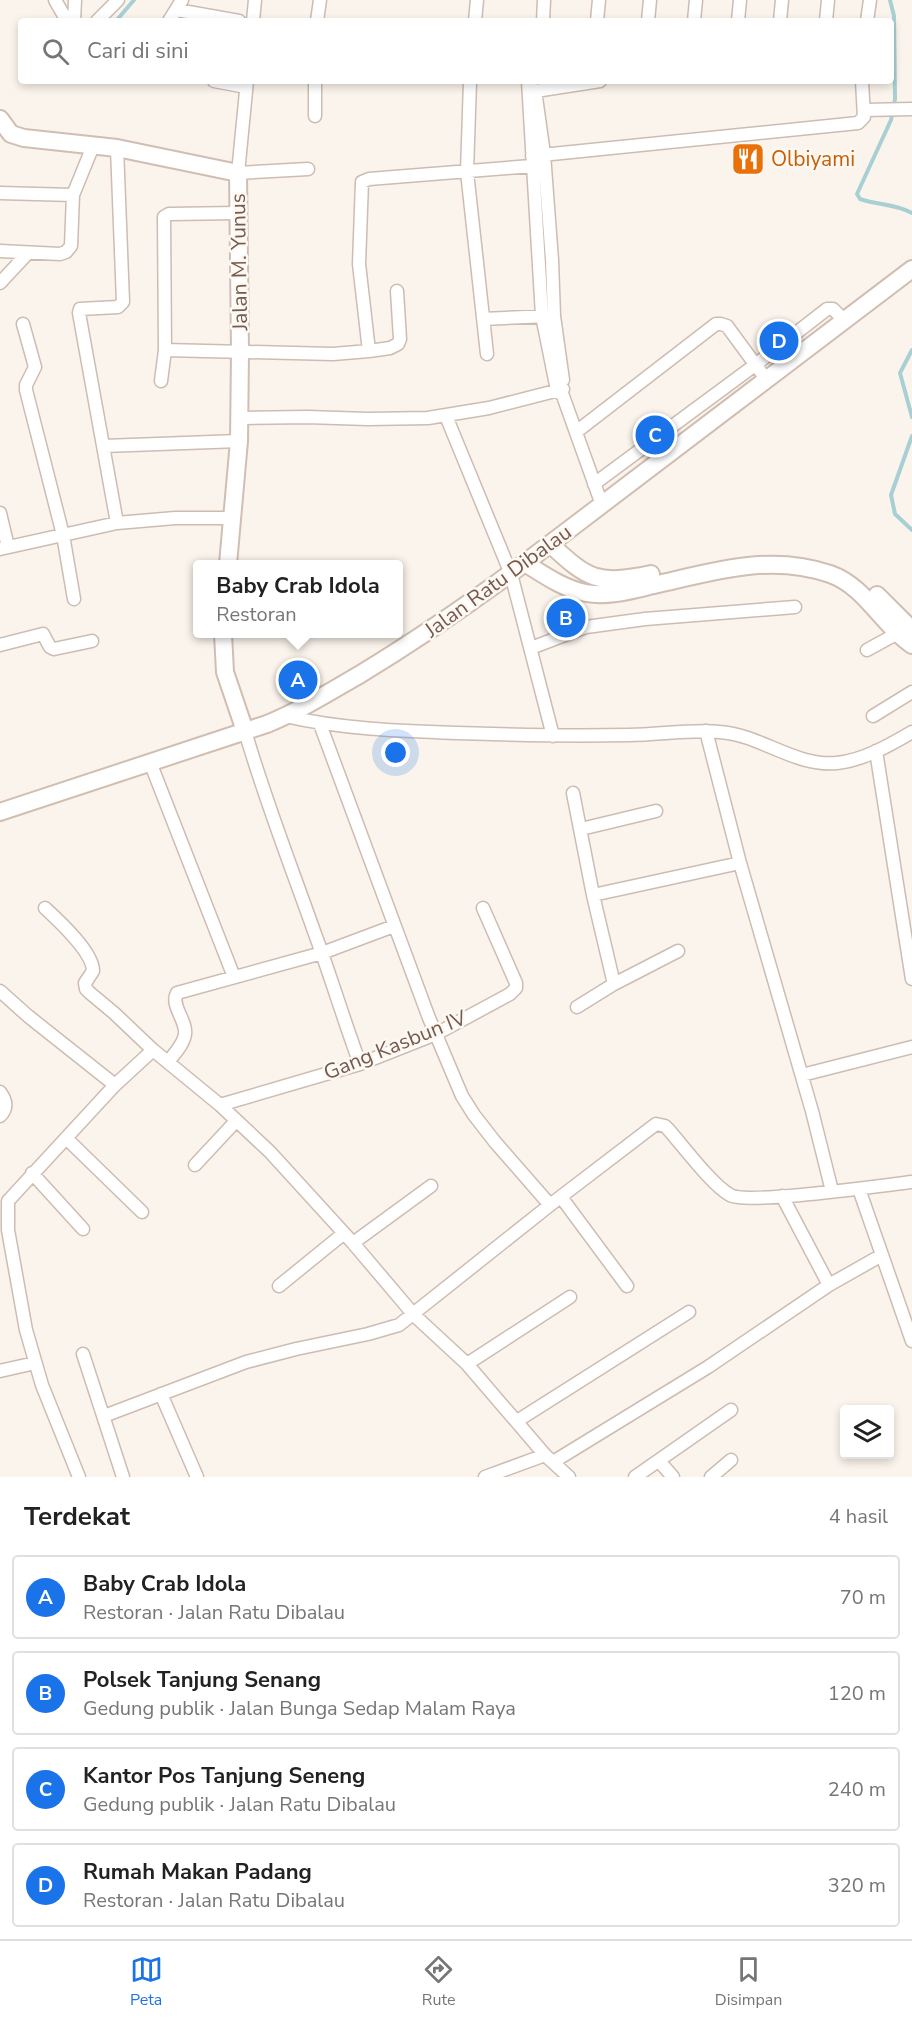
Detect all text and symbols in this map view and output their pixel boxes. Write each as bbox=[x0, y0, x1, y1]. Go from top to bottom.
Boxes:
search box bbox=[18, 18, 894, 84]
icon: search bbox=[39, 35, 72, 68]
text: Cari di sini bbox=[87, 36, 189, 66]
restaurant icon: Olbiyami bbox=[730, 141, 766, 177]
place label: Olbiyami bbox=[771, 145, 855, 173]
street label: Jalan M. Yunus bbox=[224, 193, 254, 332]
pin: D bbox=[760, 318, 798, 364]
pin: C bbox=[636, 412, 674, 458]
street label: Jalan Ratu Dibalau bbox=[418, 518, 577, 644]
popup bbox=[193, 560, 403, 638]
text: Baby Crab Idola bbox=[216, 571, 380, 601]
pin: B bbox=[546, 596, 586, 640]
text: Restoran bbox=[216, 601, 297, 628]
pin: A bbox=[278, 658, 318, 702]
your location bbox=[381, 738, 410, 767]
street label: Gang Kasbun IV bbox=[319, 1003, 471, 1086]
map controls bbox=[840, 1405, 894, 1459]
button: layers bbox=[840, 1405, 894, 1459]
text: Terdekat bbox=[24, 1499, 130, 1534]
text: 4 hasil bbox=[829, 1503, 888, 1530]
text: Baby Crab Idola bbox=[83, 1569, 246, 1599]
text: A bbox=[38, 1584, 53, 1611]
text: 70 m bbox=[840, 1584, 886, 1611]
text: Restoran · Jalan Ratu Dibalau bbox=[83, 1599, 345, 1626]
text: Polsek Tanjung Senang bbox=[83, 1665, 321, 1695]
text: B bbox=[39, 1680, 52, 1707]
text: 120 m bbox=[828, 1680, 886, 1707]
text: Gedung publik · Jalan Bunga Sedap Malam Raya bbox=[83, 1695, 516, 1722]
text: Kantor Pos Tanjung Seneng bbox=[83, 1761, 365, 1791]
text: C bbox=[39, 1776, 52, 1803]
text: 240 m bbox=[828, 1776, 886, 1803]
text: Gedung publik · Jalan Ratu Dibalau bbox=[83, 1791, 396, 1818]
text: Rumah Makan Padang bbox=[83, 1857, 312, 1887]
text: D bbox=[38, 1872, 53, 1899]
text: 320 m bbox=[828, 1872, 886, 1899]
text: Restoran · Jalan Ratu Dibalau bbox=[83, 1887, 345, 1914]
tab: Peta bbox=[130, 1953, 163, 2011]
tab: Rute bbox=[422, 1953, 456, 2011]
tab: Disimpan bbox=[715, 1953, 782, 2011]

